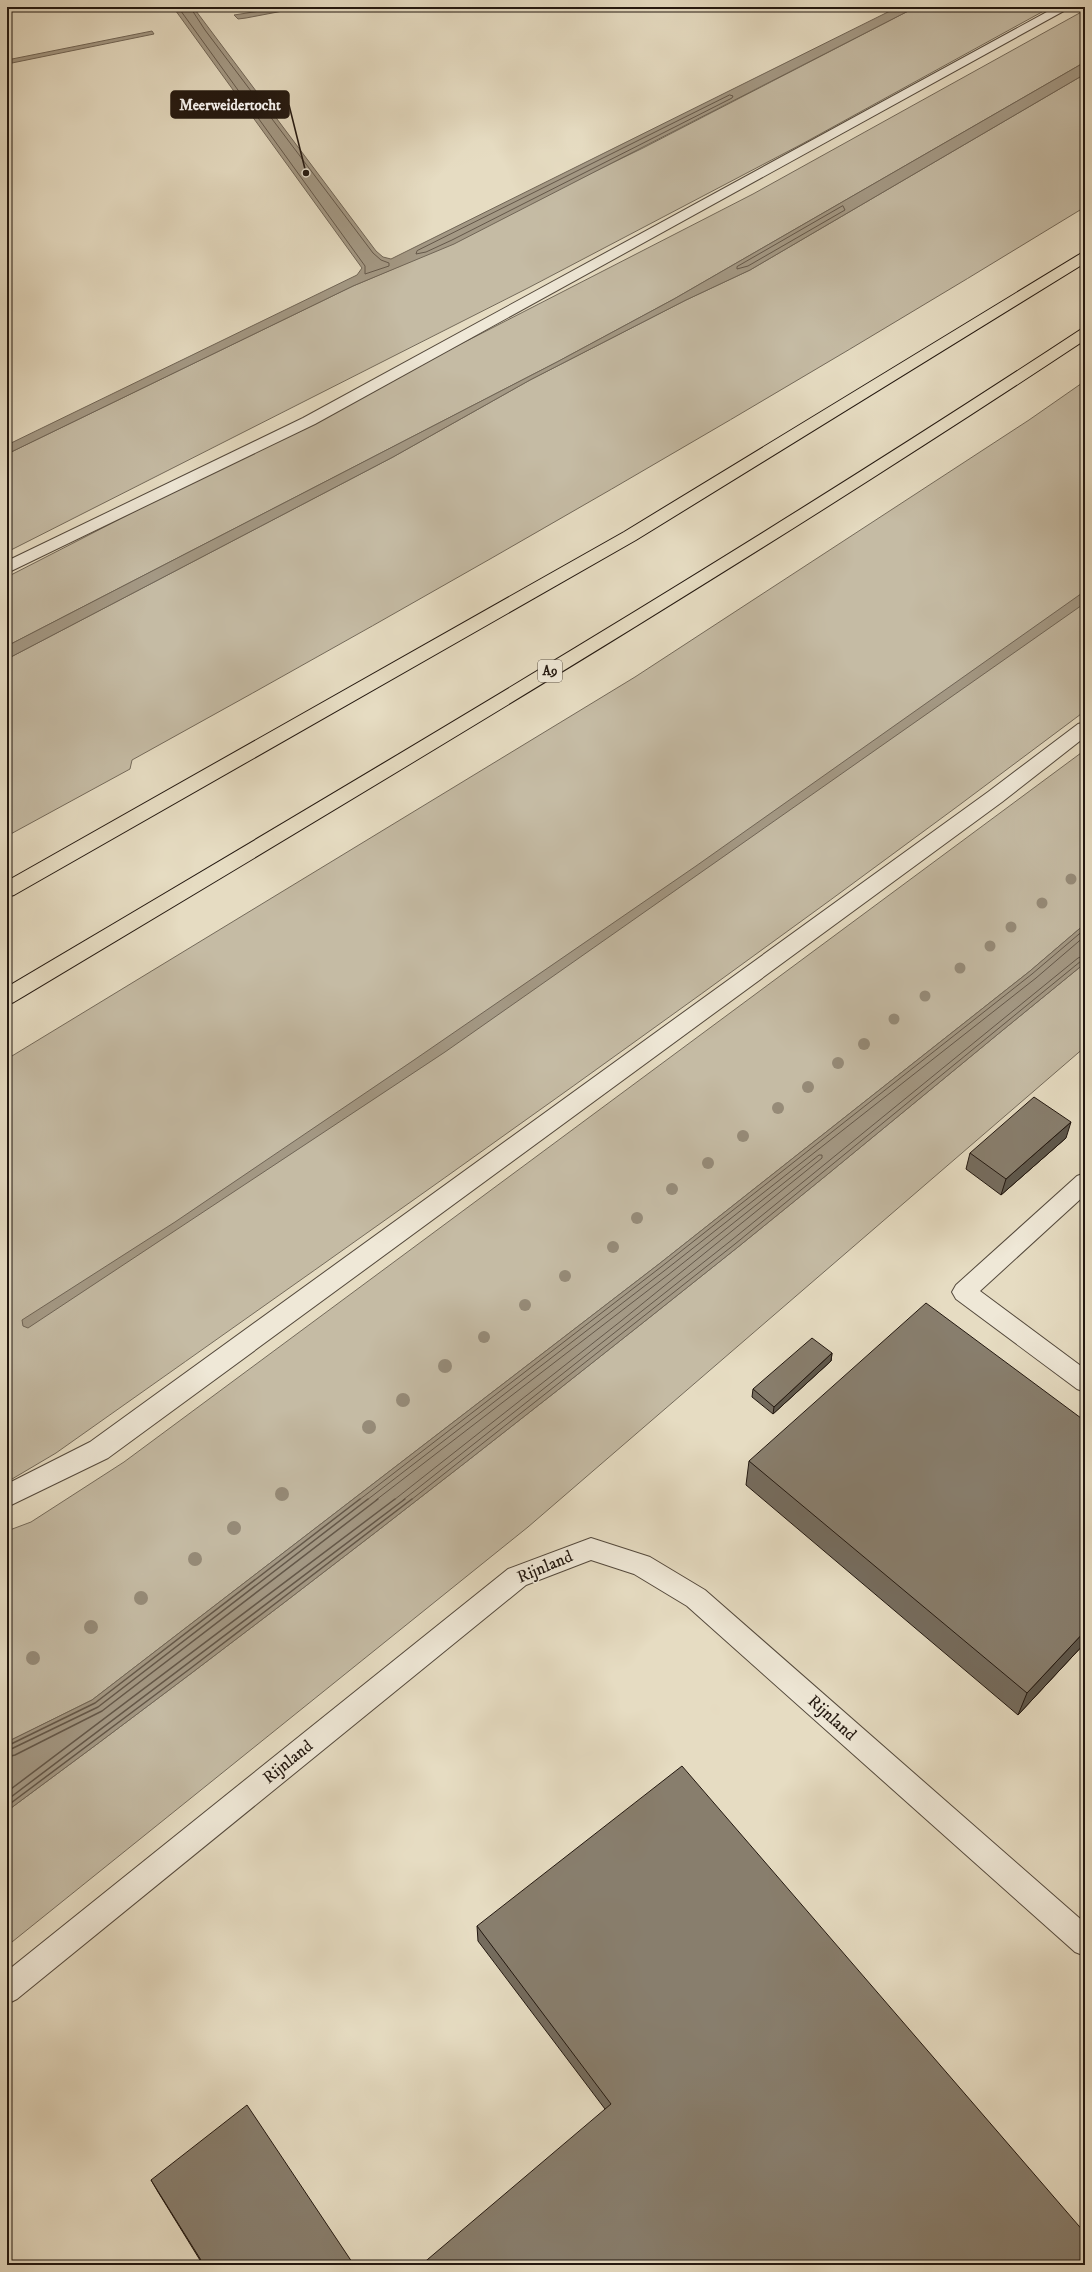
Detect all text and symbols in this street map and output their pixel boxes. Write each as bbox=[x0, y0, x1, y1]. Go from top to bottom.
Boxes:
callout: Meerweidertocht bbox=[171, 91, 289, 118]
text: Meerweidertocht bbox=[179, 96, 281, 115]
road number: A9 bbox=[538, 660, 562, 682]
street label: Rijnland bbox=[514, 1545, 577, 1589]
street label: Rijnland bbox=[803, 1690, 861, 1746]
street label: Rijnland bbox=[258, 1735, 318, 1789]

